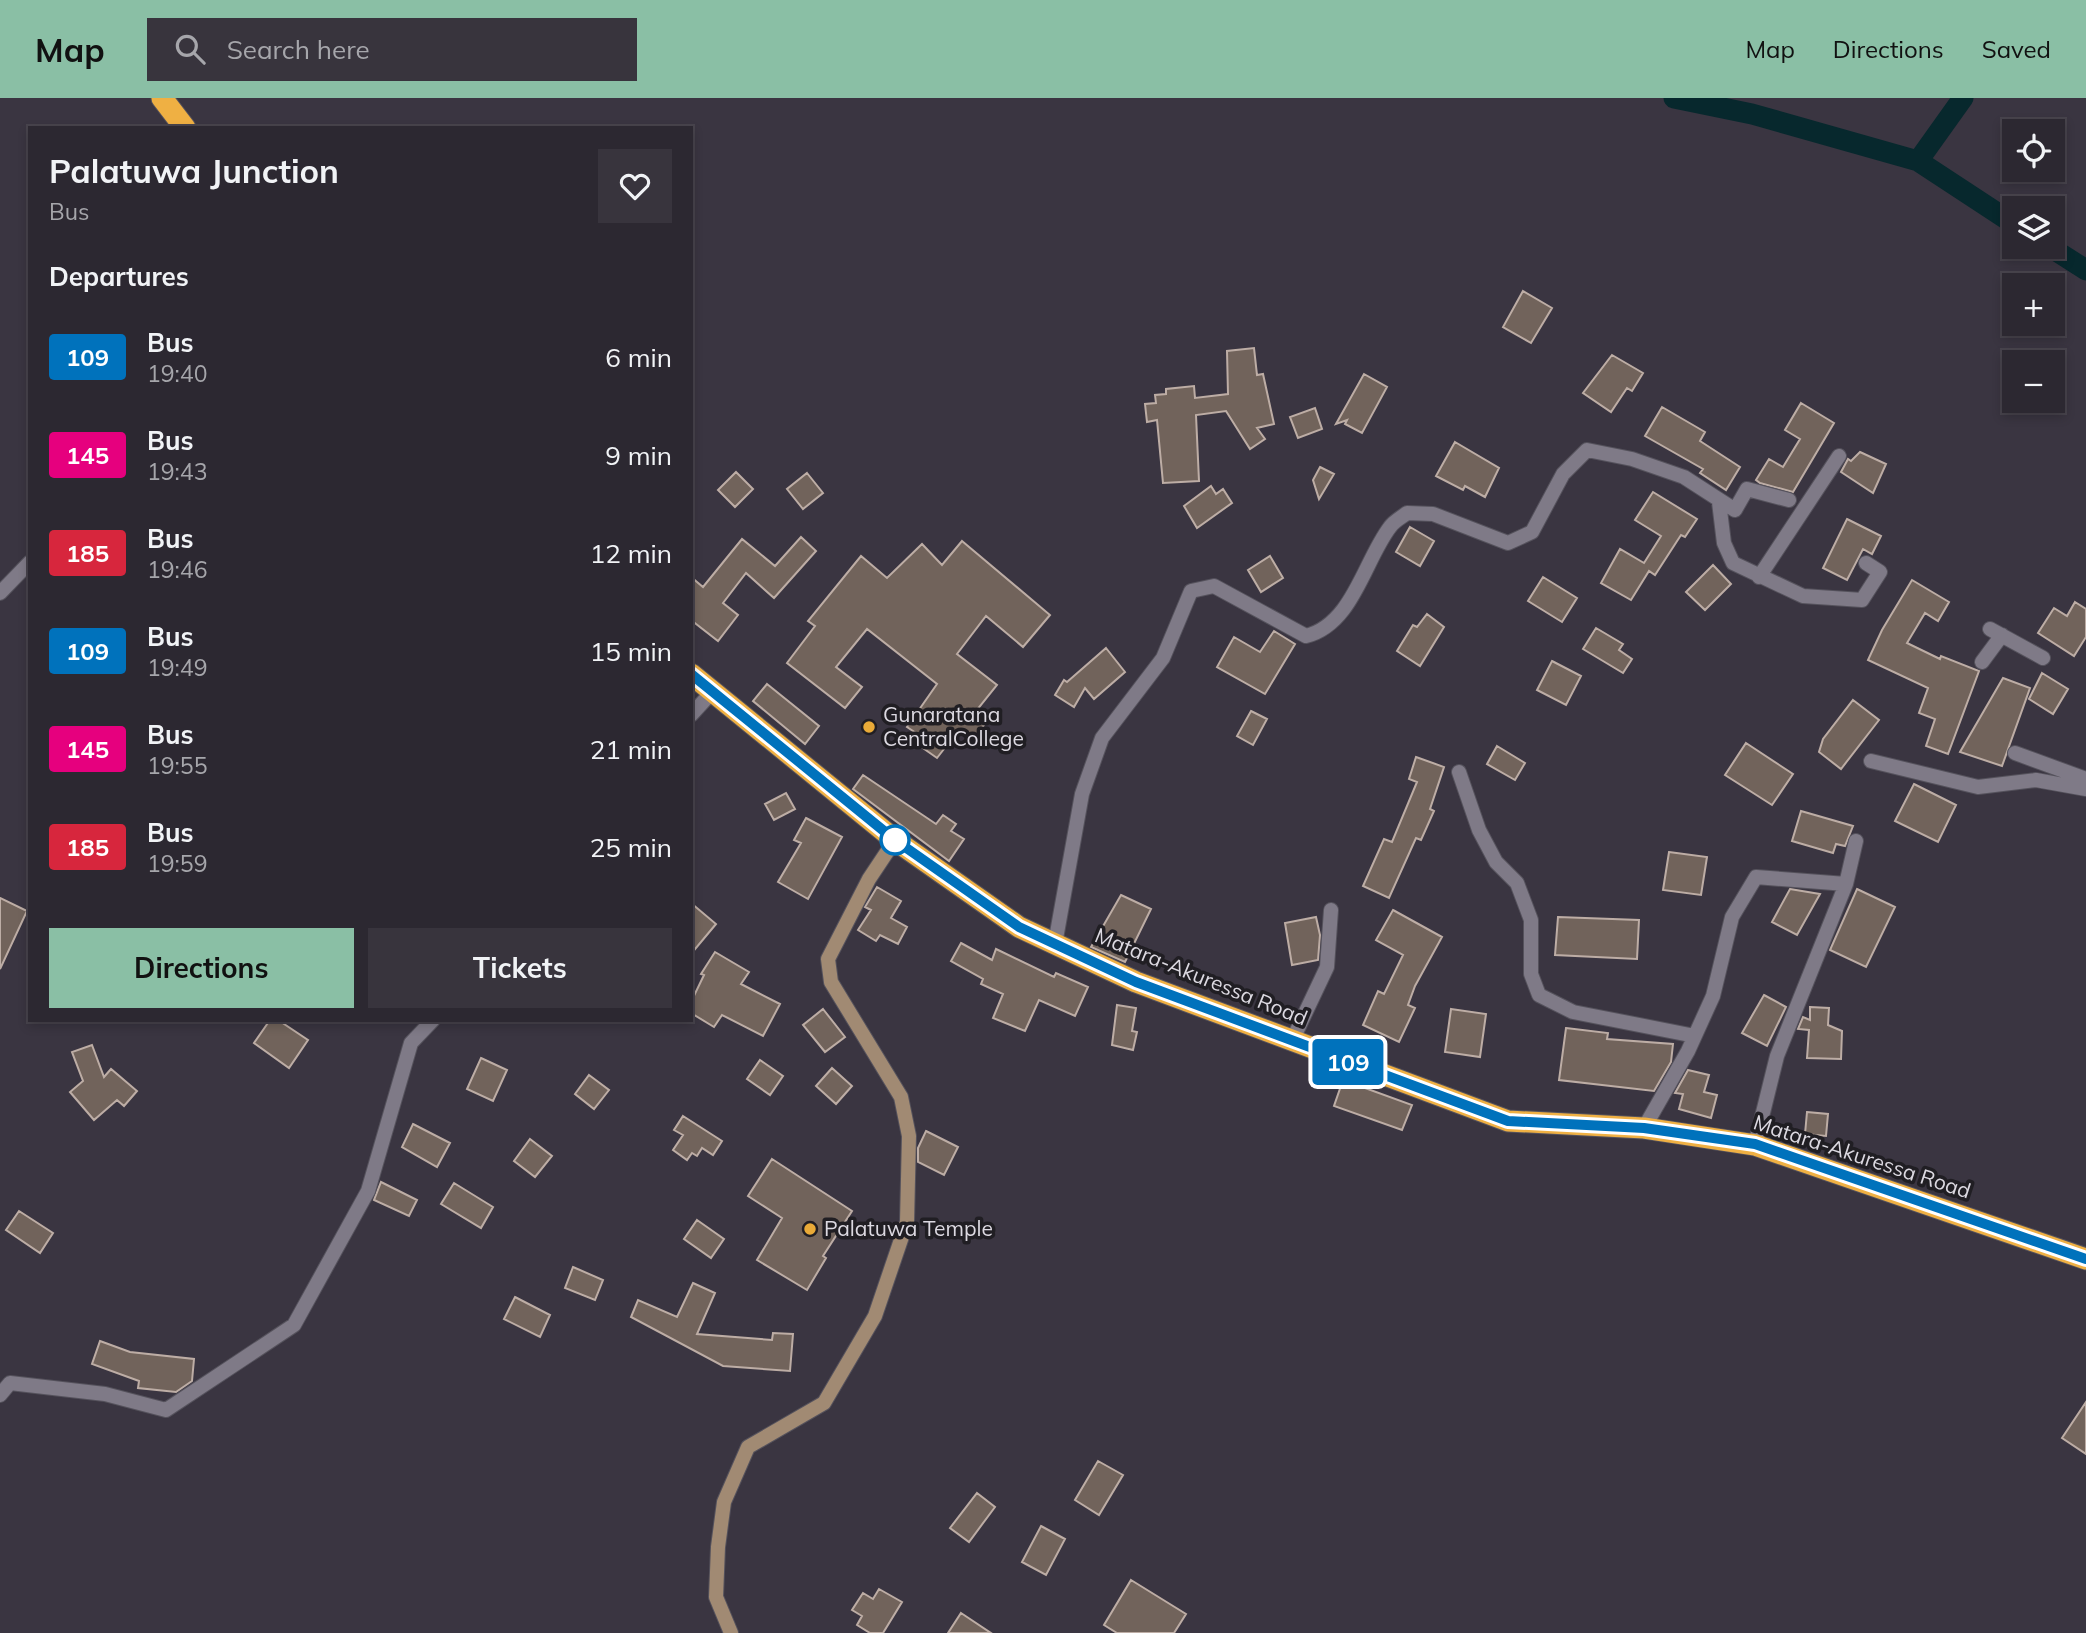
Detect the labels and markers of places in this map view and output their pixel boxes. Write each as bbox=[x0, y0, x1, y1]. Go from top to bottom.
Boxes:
place label: Gunaratana CentralCollege bbox=[883, 701, 1024, 751]
marker: Gunaratana CentralCollege bbox=[861, 719, 877, 735]
unlabelled marker bbox=[880, 825, 910, 855]
place label: Palatuwa Temple bbox=[824, 1215, 993, 1241]
marker: Palatuwa Temple bbox=[802, 1221, 818, 1237]

